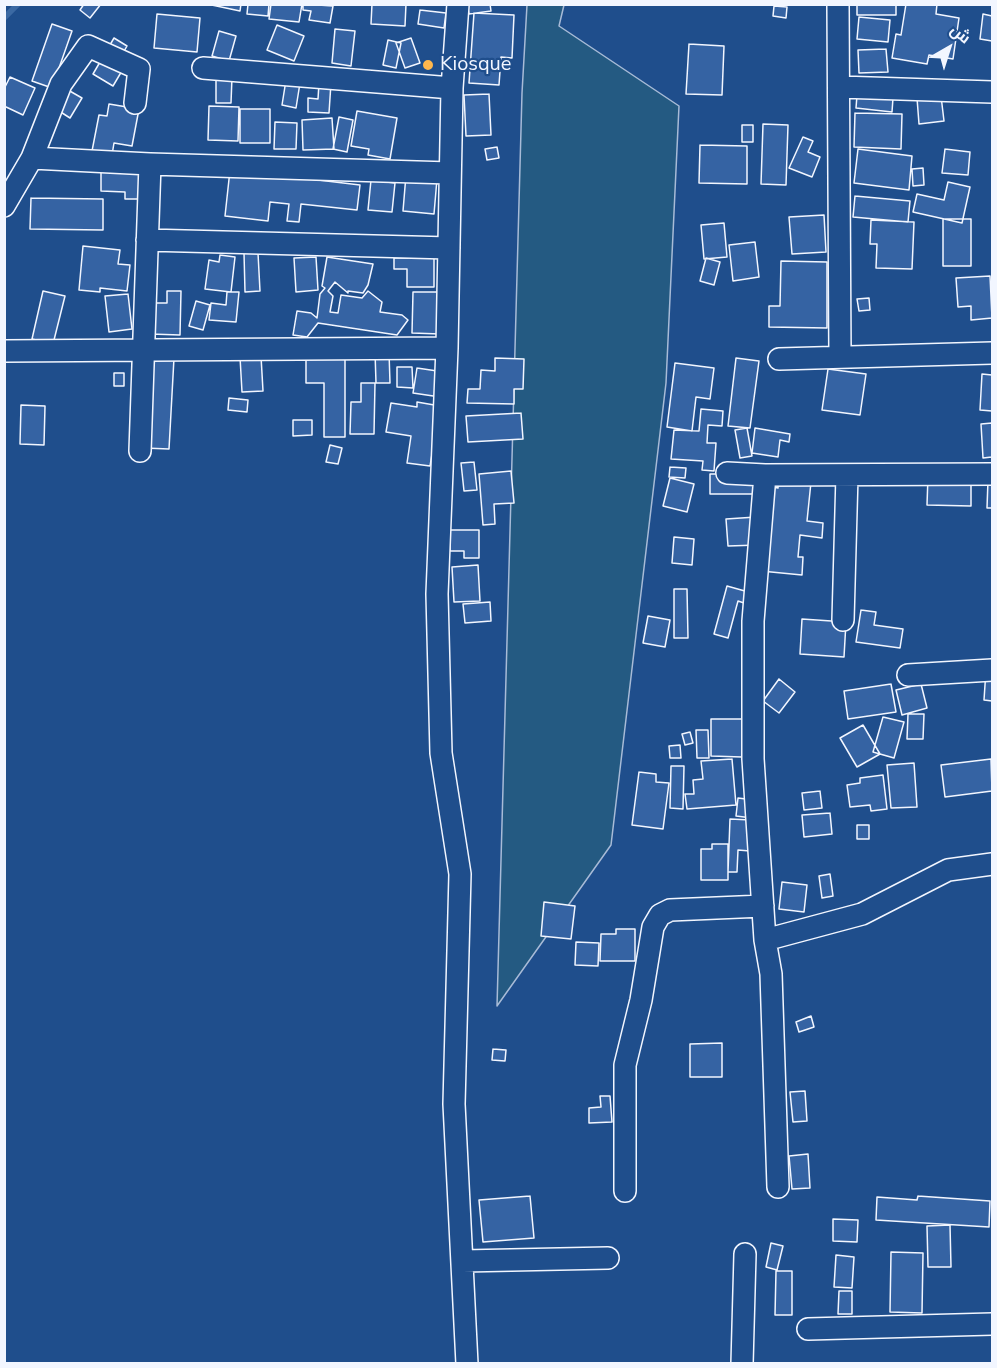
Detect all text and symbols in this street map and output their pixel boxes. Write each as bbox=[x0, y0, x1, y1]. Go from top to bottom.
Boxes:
north arrow bbox=[919, 18, 979, 78]
text: ش bbox=[945, 19, 975, 49]
place label: Kiosque bbox=[440, 53, 511, 77]
marker: Kiosque bbox=[421, 58, 435, 72]

